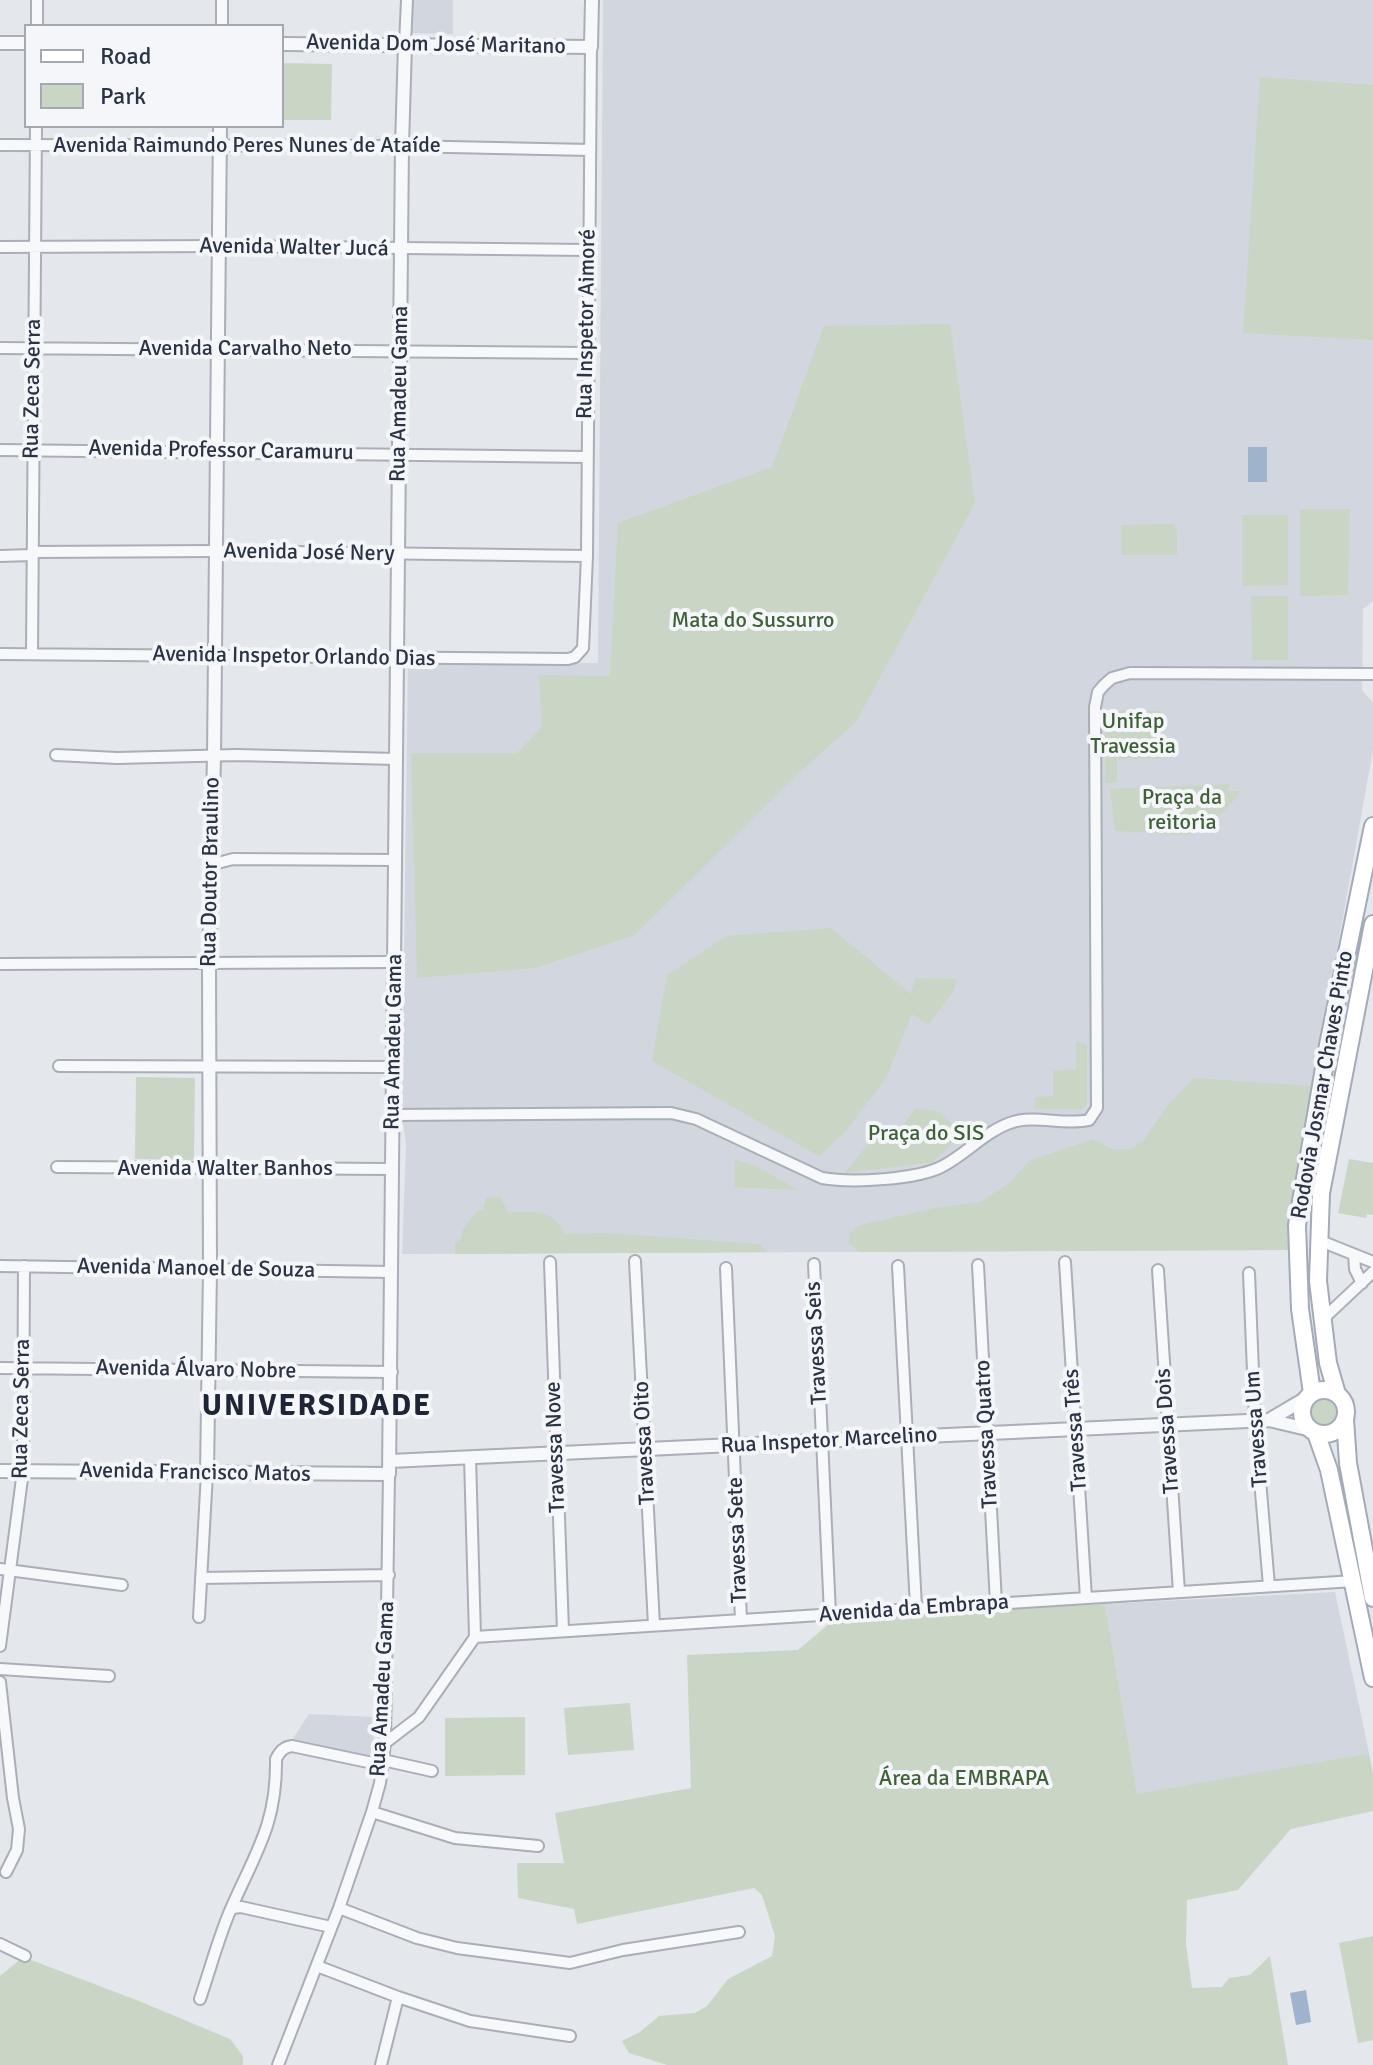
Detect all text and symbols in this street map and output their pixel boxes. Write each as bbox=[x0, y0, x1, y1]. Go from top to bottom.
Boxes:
legend bbox=[24, 24, 284, 128]
street label: Avenida Dom José Maritano bbox=[306, 30, 566, 60]
text: Road bbox=[100, 41, 151, 71]
text: Park bbox=[100, 81, 146, 111]
street label: Avenida Raimundo Peres Nunes de Ataíde bbox=[53, 133, 441, 159]
street label: Rua Inspetor Aimoré bbox=[572, 229, 602, 419]
street label: Avenida Walter Jucá bbox=[199, 233, 389, 263]
street label: Rua Amadeu Gama bbox=[385, 306, 415, 482]
street label: Rua Zeca Serra bbox=[19, 319, 47, 459]
street label: Avenida Carvalho Neto bbox=[138, 336, 352, 362]
street label: Avenida Professor Caramuru bbox=[88, 435, 354, 467]
street label: Avenida José Nery bbox=[223, 538, 395, 568]
park label: Mata do Sussurro bbox=[671, 608, 835, 634]
street label: Avenida Inspetor Orlando Dias bbox=[152, 641, 436, 673]
park label: Unifap Travessia bbox=[1090, 709, 1176, 760]
street label: Rua Doutor Braulino bbox=[196, 777, 226, 967]
park label: Praça da reitoria bbox=[1142, 785, 1222, 836]
street label: Rodovia Josmar Chaves Pinto bbox=[1286, 949, 1360, 1221]
street label: Rua Amadeu Gama bbox=[379, 954, 409, 1130]
park label: Praça do SIS bbox=[868, 1121, 984, 1147]
street label: Avenida Walter Banhos bbox=[117, 1156, 333, 1182]
street label: Avenida Manoel de Souza bbox=[77, 1254, 315, 1284]
street label: Travessa Seis bbox=[801, 1281, 833, 1405]
street label: Rua Zeca Serra bbox=[8, 1339, 36, 1479]
street label: Avenida Álvaro Nobre bbox=[95, 1355, 297, 1385]
street label: Travessa Quatro bbox=[970, 1359, 1004, 1509]
street label: Travessa Dois bbox=[1150, 1367, 1186, 1495]
street label: Travessa Três bbox=[1059, 1368, 1093, 1492]
street label: Travessa Um bbox=[1240, 1370, 1274, 1488]
street label: Travessa Oito bbox=[629, 1380, 661, 1506]
street label: Travessa Nove bbox=[541, 1381, 571, 1513]
district label: UNIVERSIDADE bbox=[202, 1389, 432, 1425]
street label: Rua Inspetor Marcelino bbox=[720, 1422, 938, 1460]
street label: Avenida Francisco Matos bbox=[79, 1458, 311, 1488]
street label: Travessa Sete bbox=[723, 1476, 753, 1604]
street label: Avenida da Embrapa bbox=[818, 1589, 1010, 1629]
street label: Rua Amadeu Gama bbox=[365, 1600, 401, 1778]
park label: Área da EMBRAPA bbox=[879, 1766, 1049, 1792]

